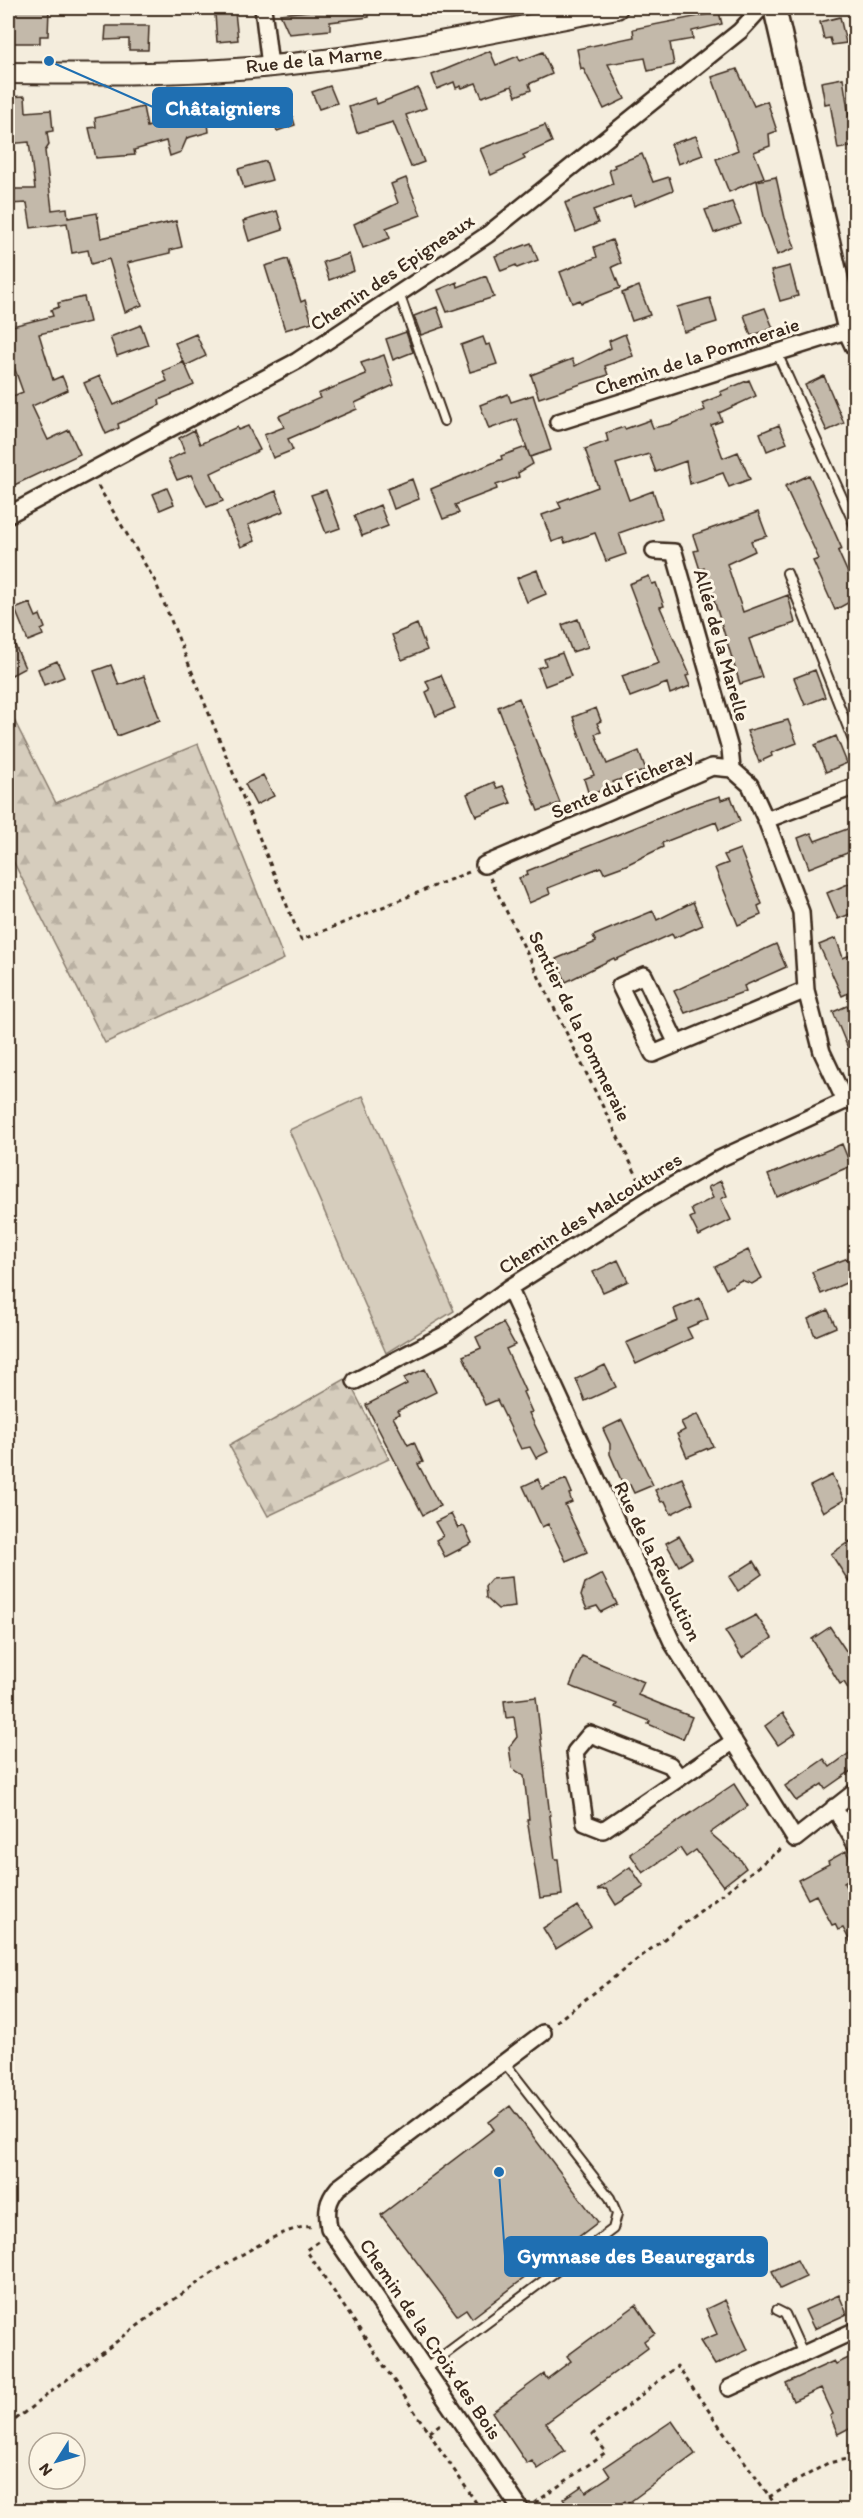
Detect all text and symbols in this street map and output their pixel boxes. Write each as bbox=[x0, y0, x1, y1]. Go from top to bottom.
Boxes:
street label: Rue de la Marne bbox=[244, 40, 384, 78]
callout: Châtaigniers bbox=[153, 88, 292, 127]
text: Châtaigniers bbox=[165, 95, 281, 121]
street label: Chemin des Epigneaux bbox=[305, 208, 479, 336]
street label: Chemin de la Pommeraie bbox=[592, 312, 802, 400]
street label: Allée de la Marelle bbox=[689, 566, 755, 724]
street label: Sente du Ficheray bbox=[547, 742, 697, 824]
street label: Sentier de la Pommeraie bbox=[524, 927, 636, 1125]
street label: Chemin des Malcoutures bbox=[494, 1147, 686, 1279]
street label: Rue de la Révolution bbox=[609, 1477, 707, 1645]
street label: Chemin de la Croix des Bois bbox=[355, 2234, 507, 2444]
callout: Gymnase des Beauregards bbox=[505, 2237, 767, 2276]
text: Gymnase des Beauregards bbox=[517, 2243, 755, 2269]
north arrow bbox=[27, 2431, 87, 2491]
text: N bbox=[35, 2460, 56, 2480]

